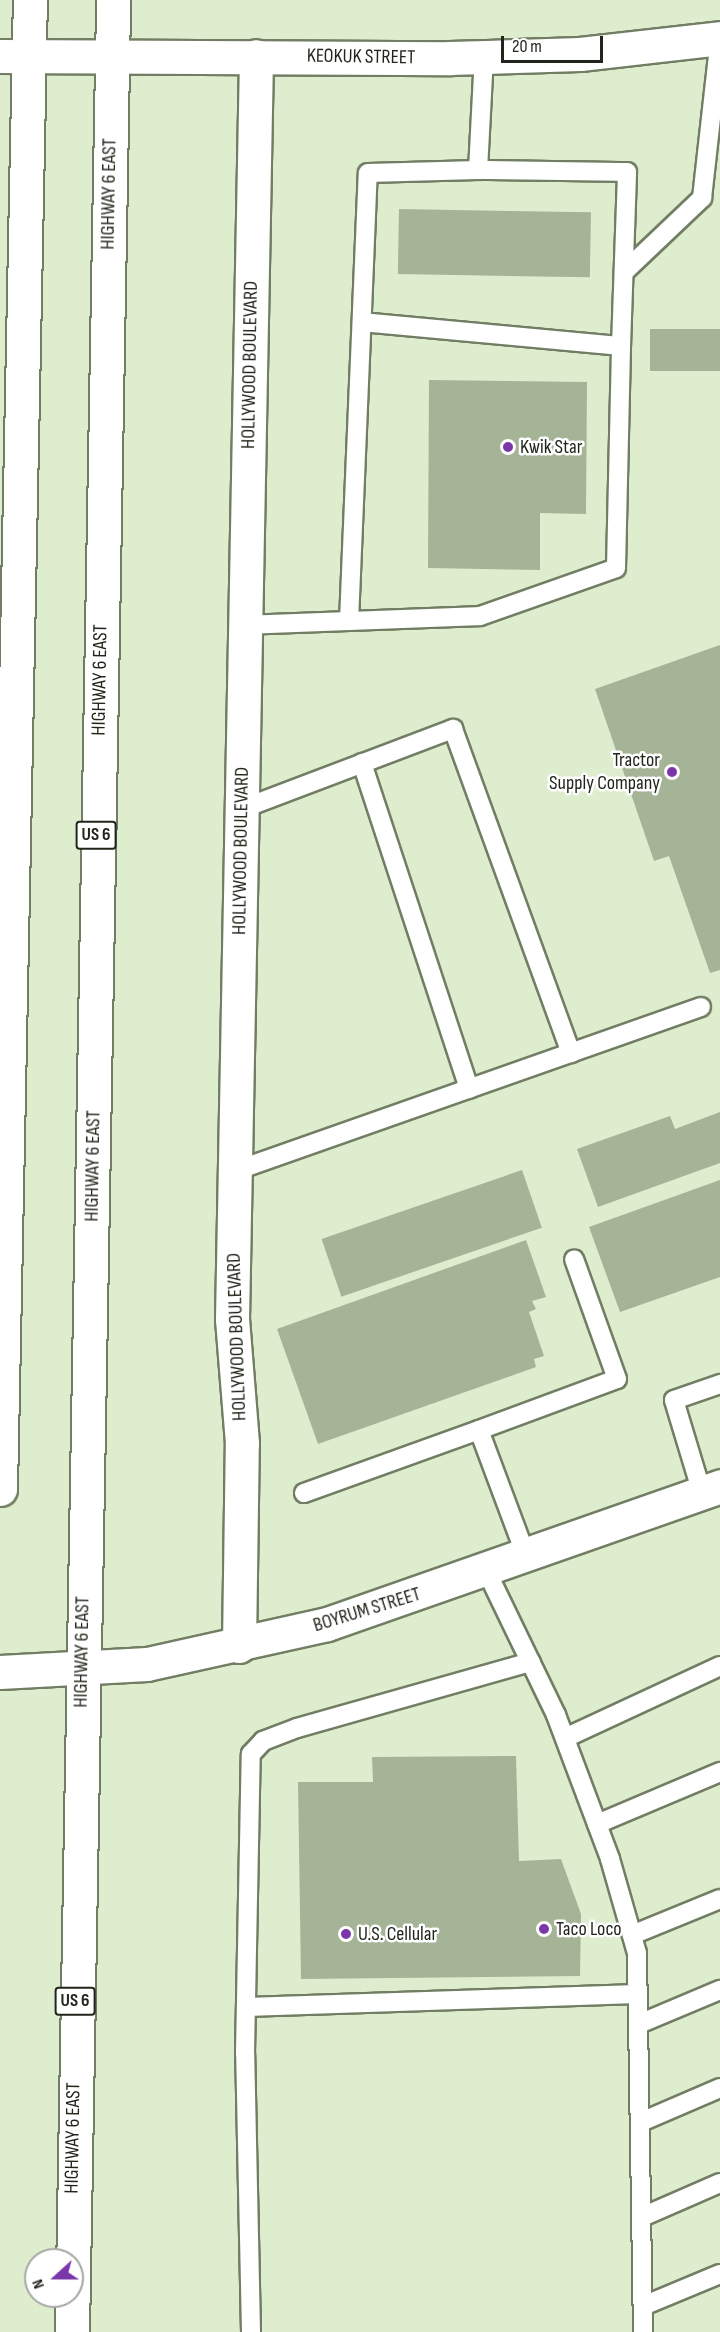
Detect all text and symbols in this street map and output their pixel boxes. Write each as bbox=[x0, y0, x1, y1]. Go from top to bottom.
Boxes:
scale bar bbox=[504, 24, 606, 62]
text: 20 m bbox=[512, 36, 542, 57]
street label: KEOKUK STREET bbox=[307, 44, 415, 70]
street label: HIGHWAY 6 EAST bbox=[96, 138, 122, 250]
street label: HOLLYWOOD BOULEVARD bbox=[237, 281, 263, 449]
place label: Kwik Star bbox=[520, 435, 583, 459]
marker: Kwik Star bbox=[501, 440, 515, 454]
street label: HIGHWAY 6 EAST bbox=[87, 624, 113, 736]
place label: Tractor Supply Company bbox=[549, 748, 660, 795]
marker: Tractor Supply Company bbox=[665, 765, 679, 779]
street label: HOLLYWOOD BOULEVARD bbox=[228, 767, 254, 935]
road number: US 6 bbox=[75, 820, 117, 850]
street label: HIGHWAY 6 EAST bbox=[80, 1110, 106, 1222]
street label: HOLLYWOOD BOULEVARD bbox=[222, 1253, 252, 1421]
street label: BOYRUM STREET bbox=[310, 1582, 424, 1638]
street label: HIGHWAY 6 EAST bbox=[69, 1596, 95, 1708]
place label: Taco Loco bbox=[556, 1917, 622, 1941]
place label: U.S. Cellular bbox=[358, 1922, 437, 1946]
marker: Taco Loco bbox=[537, 1922, 551, 1936]
marker: U.S. Cellular bbox=[339, 1927, 353, 1941]
road number: US 6 bbox=[54, 1986, 96, 2016]
street label: HIGHWAY 6 EAST bbox=[60, 2082, 86, 2194]
north arrow bbox=[24, 2248, 84, 2308]
text: N bbox=[28, 2277, 49, 2291]

